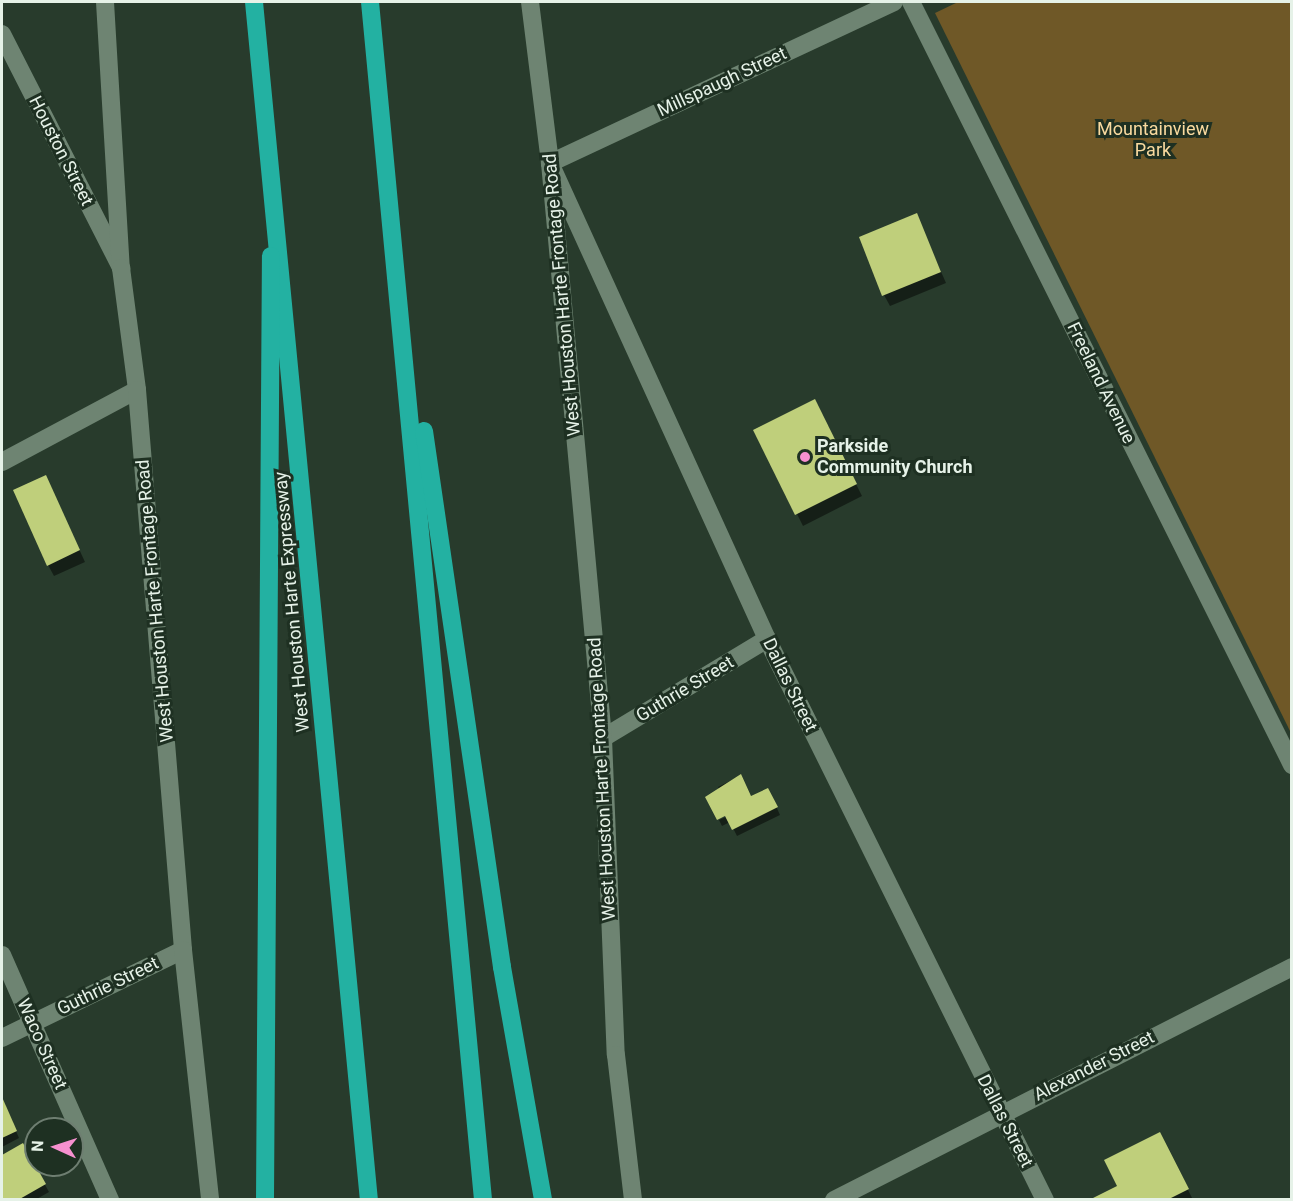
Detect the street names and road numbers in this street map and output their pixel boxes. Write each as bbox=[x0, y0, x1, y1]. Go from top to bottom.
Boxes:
street label: Millspaugh Street bbox=[654, 43, 790, 121]
street label: Houston Street bbox=[24, 93, 98, 209]
street label: West Houston Harte Frontage Road bbox=[539, 153, 585, 437]
street label: Freeland Avenue bbox=[1062, 319, 1140, 447]
street label: West Houston Harte Frontage Road bbox=[132, 459, 178, 743]
street label: West Houston Harte Expressway bbox=[270, 471, 314, 733]
street label: Dallas Street bbox=[758, 635, 822, 735]
street label: West Houston Harte Frontage Road bbox=[584, 637, 620, 921]
street label: Guthrie Street bbox=[632, 651, 738, 727]
street label: Guthrie Street bbox=[54, 952, 162, 1020]
street label: Waco Street bbox=[12, 995, 72, 1093]
street label: Alexander Street bbox=[1030, 1026, 1158, 1106]
street label: Dallas Street bbox=[972, 1071, 1038, 1171]

